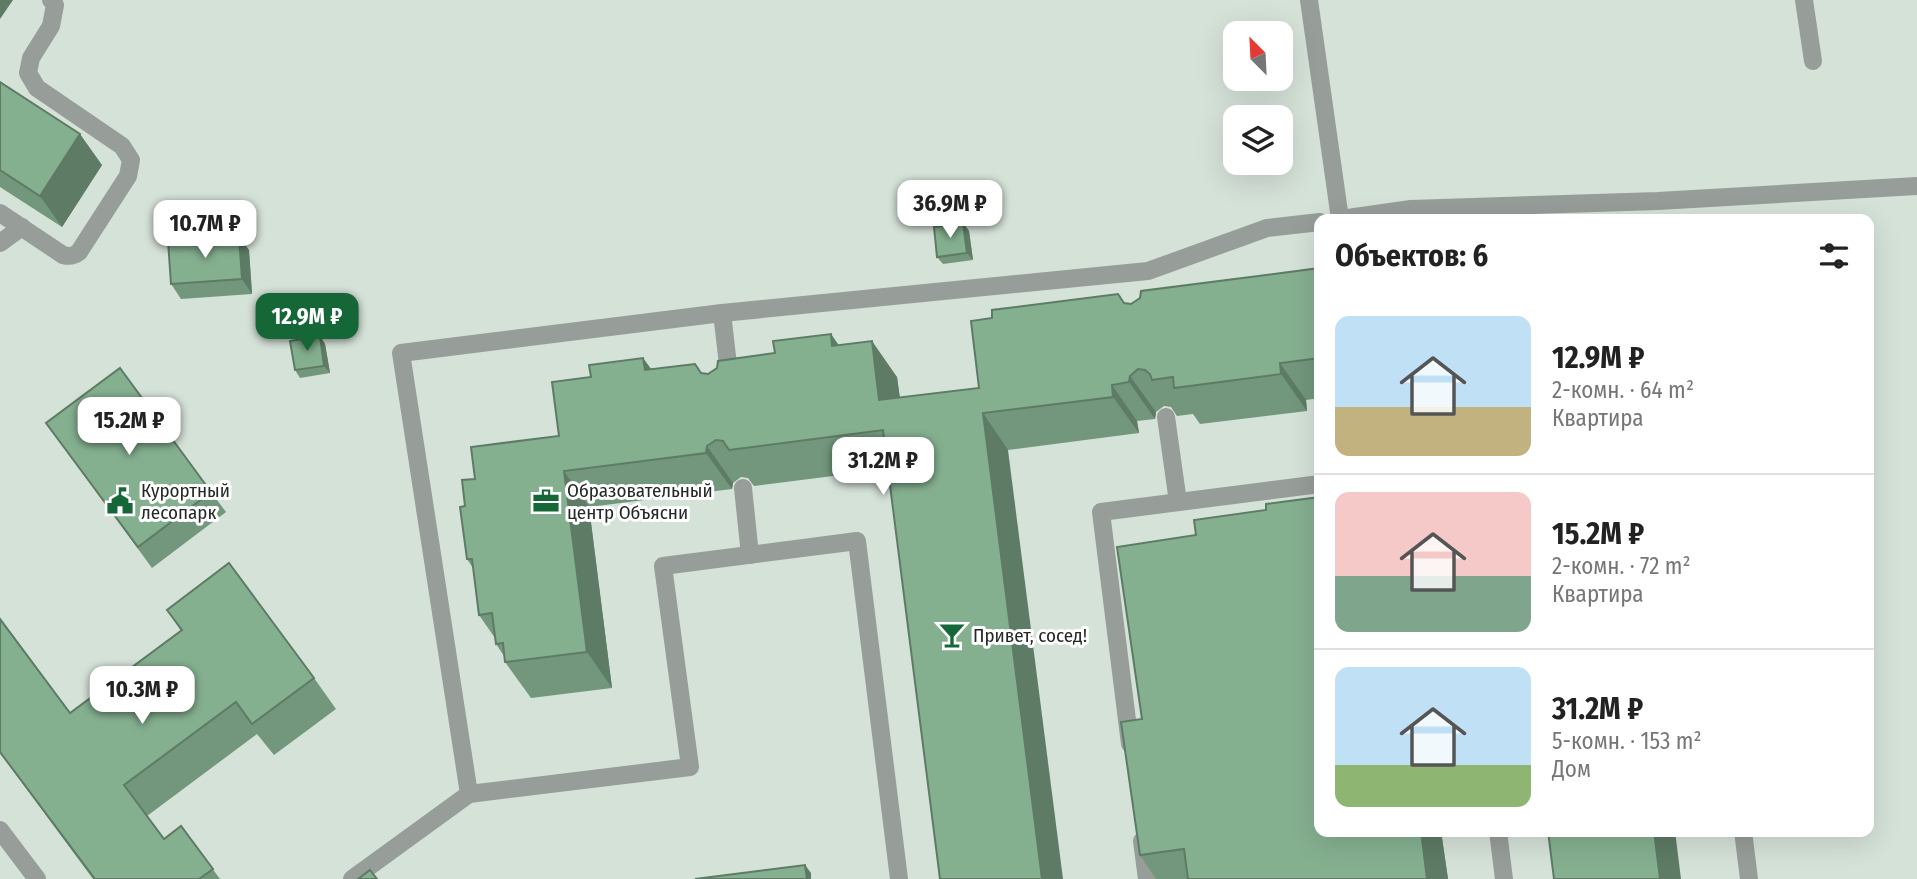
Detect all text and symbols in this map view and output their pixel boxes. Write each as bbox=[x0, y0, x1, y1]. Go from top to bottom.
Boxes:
north arrow bbox=[1223, 21, 1293, 91]
map controls bbox=[1223, 21, 1293, 175]
button: layers bbox=[1223, 105, 1293, 175]
pin: 36.9M ₽ bbox=[885, 180, 1015, 240]
text: 36.9M ₽ bbox=[913, 189, 987, 217]
pin: 10.7M ₽ bbox=[140, 201, 270, 260]
text: 10.7M ₽ bbox=[169, 209, 241, 237]
icon: filters bbox=[1815, 237, 1853, 275]
text: Объектов: 6 bbox=[1335, 238, 1488, 274]
pin: 12.9M ₽ bbox=[242, 294, 372, 353]
text: 12.9M ₽ bbox=[272, 302, 342, 330]
text: 12.9M ₽ bbox=[1552, 340, 1644, 376]
icon: home bbox=[1391, 344, 1475, 428]
text: 2-комн. · 64 m² bbox=[1552, 376, 1694, 404]
pin: 15.2M ₽ bbox=[64, 398, 194, 457]
text: Квартира bbox=[1552, 404, 1644, 432]
text: 15.2M ₽ bbox=[94, 406, 164, 434]
pin: 31.2M ₽ bbox=[818, 438, 948, 497]
text: 31.2M ₽ bbox=[848, 446, 918, 474]
place label: Курортный лесопарк bbox=[141, 479, 230, 524]
place label: Образовательный центр Объясни bbox=[567, 479, 713, 524]
public building icon: Курортный лесопарк bbox=[105, 486, 135, 516]
office icon: Образовательный центр Объясни bbox=[531, 486, 561, 516]
text: 15.2M ₽ bbox=[1552, 516, 1644, 552]
icon: home bbox=[1391, 520, 1475, 604]
text: 2-комн. · 72 m² bbox=[1552, 552, 1691, 580]
text: Квартира bbox=[1552, 580, 1644, 608]
bar icon: Привет, сосед! bbox=[937, 620, 967, 650]
place label: Привет, сосед! bbox=[973, 624, 1087, 647]
pin: 10.3M ₽ bbox=[77, 666, 207, 726]
text: 10.3M ₽ bbox=[106, 675, 178, 703]
text: 31.2M ₽ bbox=[1552, 691, 1643, 727]
icon: home bbox=[1391, 695, 1475, 779]
text: 5-комн. · 153 m² bbox=[1552, 727, 1702, 755]
text: Дом bbox=[1552, 755, 1591, 783]

